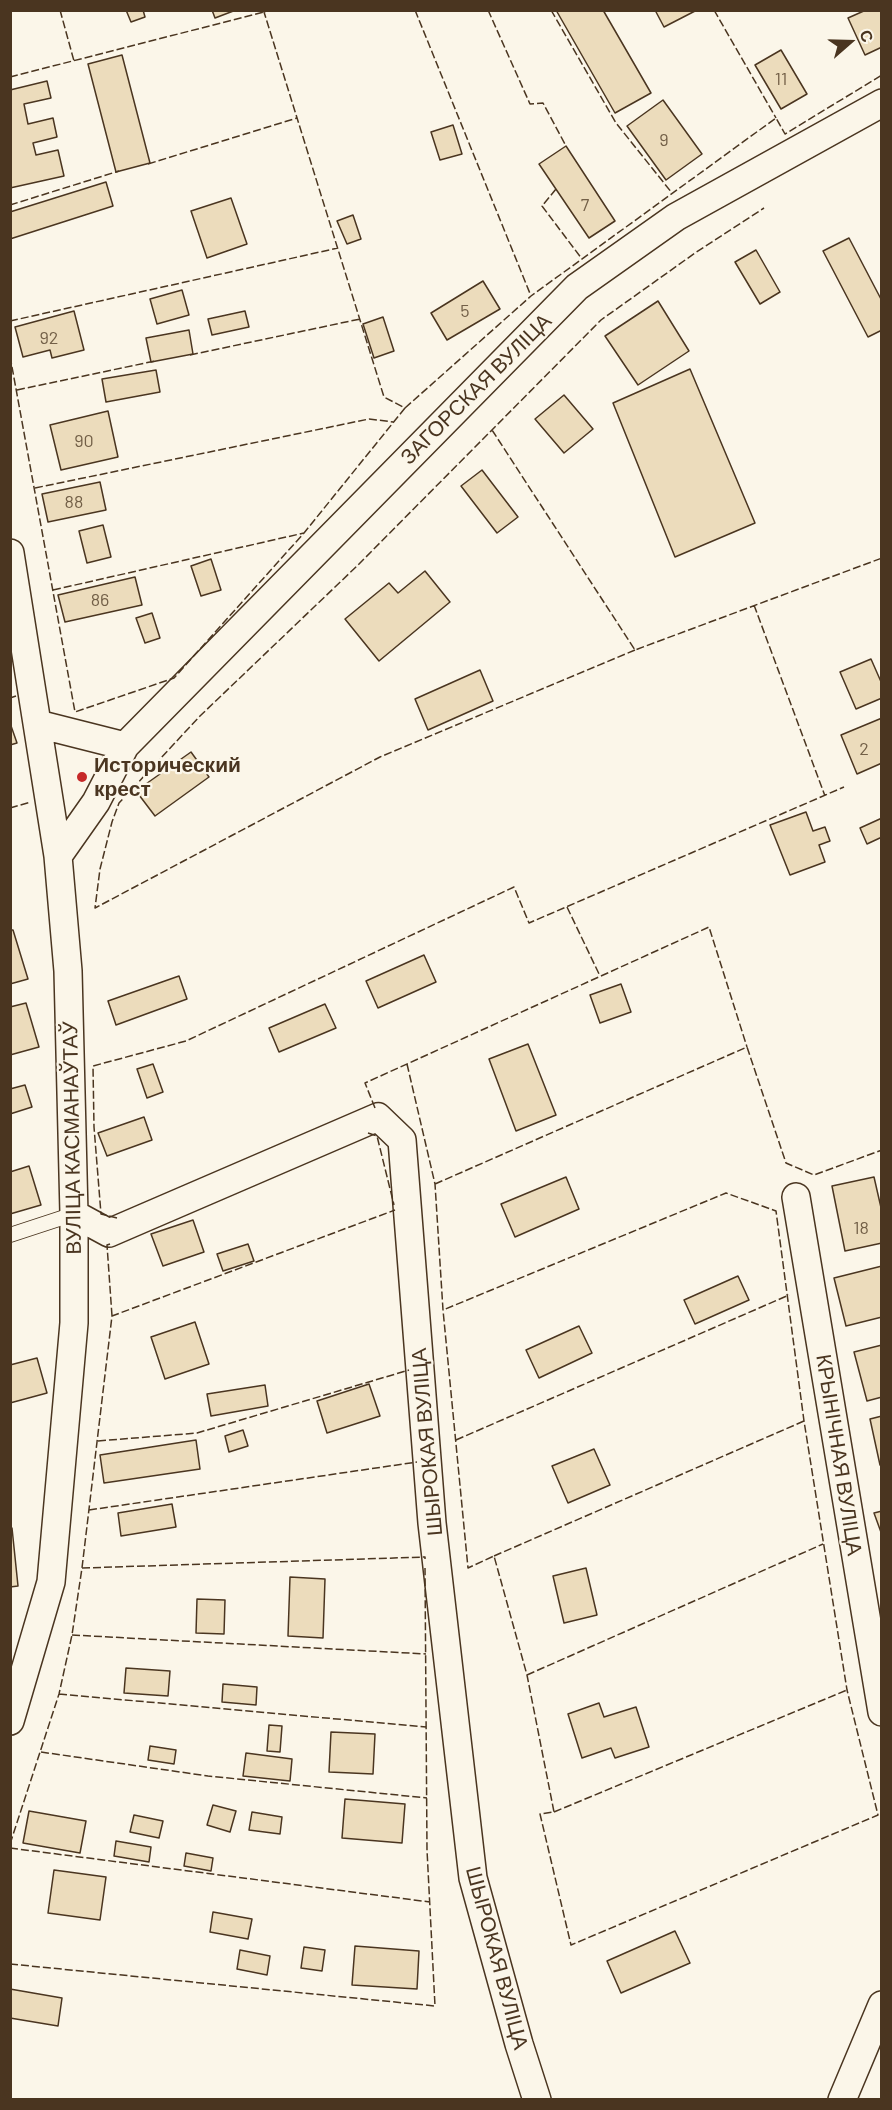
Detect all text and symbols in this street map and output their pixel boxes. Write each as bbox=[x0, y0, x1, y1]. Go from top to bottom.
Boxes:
north arrow bbox=[820, 12, 880, 72]
text: С bbox=[856, 27, 878, 44]
house number: 11 bbox=[775, 68, 787, 90]
house number: 9 bbox=[659, 129, 669, 151]
house number: 7 bbox=[581, 194, 589, 216]
house number: 5 bbox=[460, 300, 470, 322]
street label: ЗАГОРСКАЯ ВУЛІЦА bbox=[395, 308, 557, 470]
house number: 92 bbox=[39, 327, 59, 349]
house number: 90 bbox=[74, 430, 94, 452]
house number: 88 bbox=[65, 491, 83, 513]
house number: 86 bbox=[91, 589, 109, 611]
house number: 2 bbox=[859, 738, 869, 760]
place label: Исторический крест bbox=[94, 752, 241, 802]
marker: Исторический крест bbox=[75, 770, 89, 784]
street label: ВУЛІЦА КАСМАНАЎТАЎ bbox=[57, 1021, 87, 1255]
house number: 18 bbox=[853, 1217, 869, 1239]
street label: ШЫРОКАЯ ВУЛІЦА bbox=[406, 1347, 448, 1537]
street label: КРЫНІЧНАЯ ВУЛІЦА bbox=[811, 1353, 867, 1557]
street label: ШЫРОКАЯ ВУЛІЦА bbox=[460, 1864, 534, 2052]

